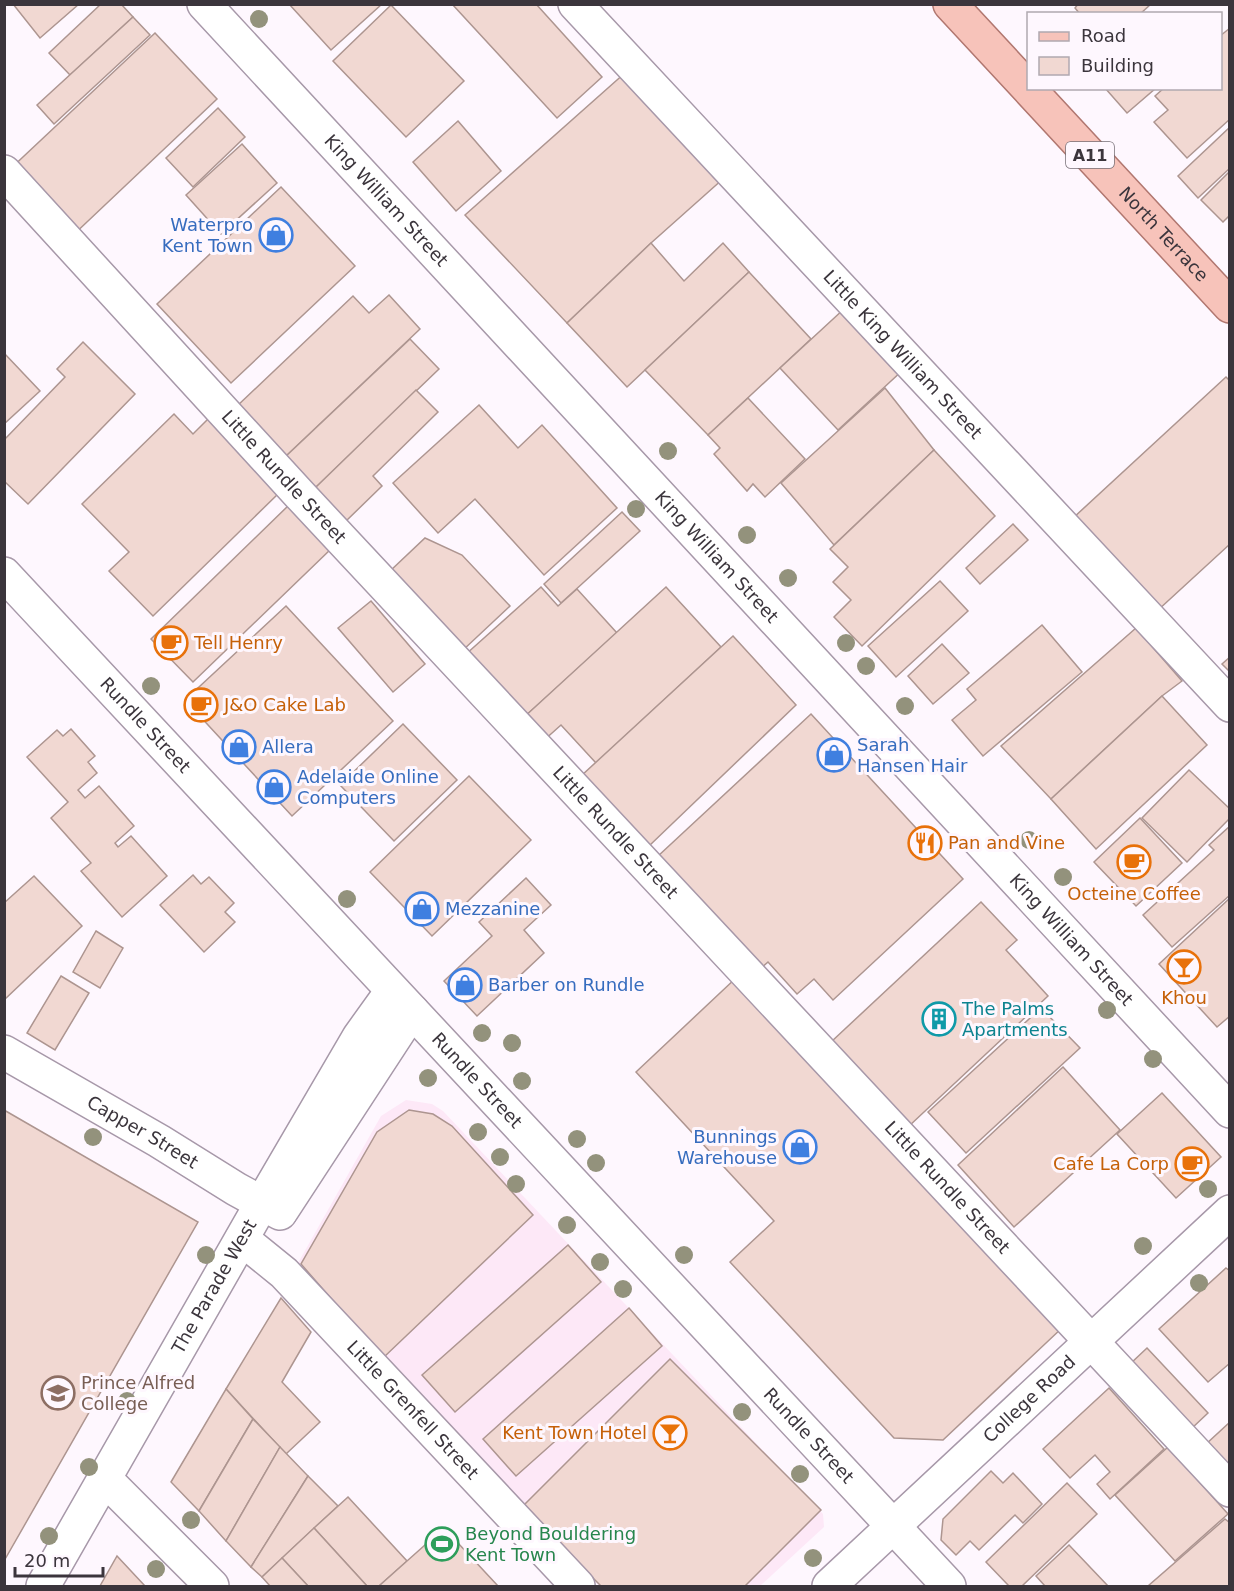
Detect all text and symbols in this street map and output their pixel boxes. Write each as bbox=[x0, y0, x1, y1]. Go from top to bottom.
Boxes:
legend bbox=[1027, 12, 1222, 90]
text: Road bbox=[1081, 25, 1126, 46]
text: Building bbox=[1081, 55, 1154, 76]
street label: King William Street bbox=[320, 130, 453, 270]
road number: A11 bbox=[1066, 142, 1114, 168]
street label: North Terrace bbox=[1115, 182, 1213, 286]
place label: Waterpro Kent Town bbox=[162, 214, 253, 256]
shop icon: Waterpro Kent Town bbox=[258, 217, 294, 253]
street label: Little King William Street bbox=[819, 266, 987, 443]
street label: Little Rundle Street bbox=[218, 406, 351, 548]
street label: King William Street bbox=[651, 486, 783, 627]
cafe icon: Tell Henry bbox=[153, 625, 189, 661]
place label: Tell Henry bbox=[193, 632, 283, 653]
street label: Rundle Street bbox=[96, 673, 195, 777]
cafe icon: J&O Cake Lab bbox=[183, 687, 219, 723]
place label: J&O Cake Lab bbox=[223, 694, 346, 715]
shop icon: Allera bbox=[221, 729, 257, 765]
place label: Sarah Hansen Hair bbox=[857, 734, 968, 776]
place label: Allera bbox=[262, 736, 314, 757]
shop icon: Sarah Hansen Hair bbox=[816, 737, 852, 773]
street label: Little Rundle Street bbox=[549, 762, 683, 903]
place label: Adelaide Online Computers bbox=[297, 766, 439, 808]
shop icon: Adelaide Online Computers bbox=[256, 769, 292, 805]
restaurant icon: Pan and Vine bbox=[907, 825, 943, 861]
place label: Pan and Vine bbox=[948, 832, 1065, 853]
cafe icon: Octeine Coffee bbox=[1116, 844, 1152, 880]
street label: King William Street bbox=[1006, 869, 1138, 1010]
place label: Octeine Coffee bbox=[1067, 883, 1201, 904]
shop icon: Mezzanine bbox=[404, 891, 440, 927]
place label: Mezzanine bbox=[445, 898, 540, 919]
bar icon: Khou bbox=[1166, 949, 1202, 985]
shop icon: Barber on Rundle bbox=[447, 967, 483, 1003]
place label: Barber on Rundle bbox=[488, 974, 645, 995]
place label: Khou bbox=[1161, 987, 1207, 1008]
place label: The Palms Apartments bbox=[961, 998, 1068, 1040]
building icon: The Palms Apartments bbox=[921, 1001, 957, 1037]
street label: Rundle Street bbox=[428, 1028, 527, 1132]
street label: Capper Street bbox=[83, 1091, 202, 1173]
street label: Little Rundle Street bbox=[881, 1117, 1015, 1258]
place label: Bunnings Warehouse bbox=[677, 1126, 777, 1168]
shop icon: Bunnings Warehouse bbox=[782, 1129, 818, 1165]
cafe icon: Cafe La Corp bbox=[1174, 1146, 1210, 1182]
place label: Cafe La Corp bbox=[1053, 1153, 1169, 1174]
street label: The Parade West bbox=[167, 1215, 260, 1358]
street label: Little Grenfell Street bbox=[343, 1336, 483, 1483]
street label: College Road bbox=[979, 1351, 1079, 1447]
place label: Prince Alfred College bbox=[81, 1372, 195, 1414]
school or university icon: Prince Alfred College bbox=[40, 1375, 76, 1411]
street label: Rundle Street bbox=[760, 1383, 859, 1487]
bar icon: Kent Town Hotel bbox=[652, 1415, 688, 1451]
place label: Kent Town Hotel bbox=[502, 1422, 647, 1443]
place label: Beyond Bouldering Kent Town bbox=[465, 1523, 636, 1565]
sports icon: Beyond Bouldering Kent Town bbox=[424, 1526, 460, 1562]
scale bar bbox=[15, 1540, 104, 1578]
text: 20 m bbox=[24, 1550, 70, 1571]

